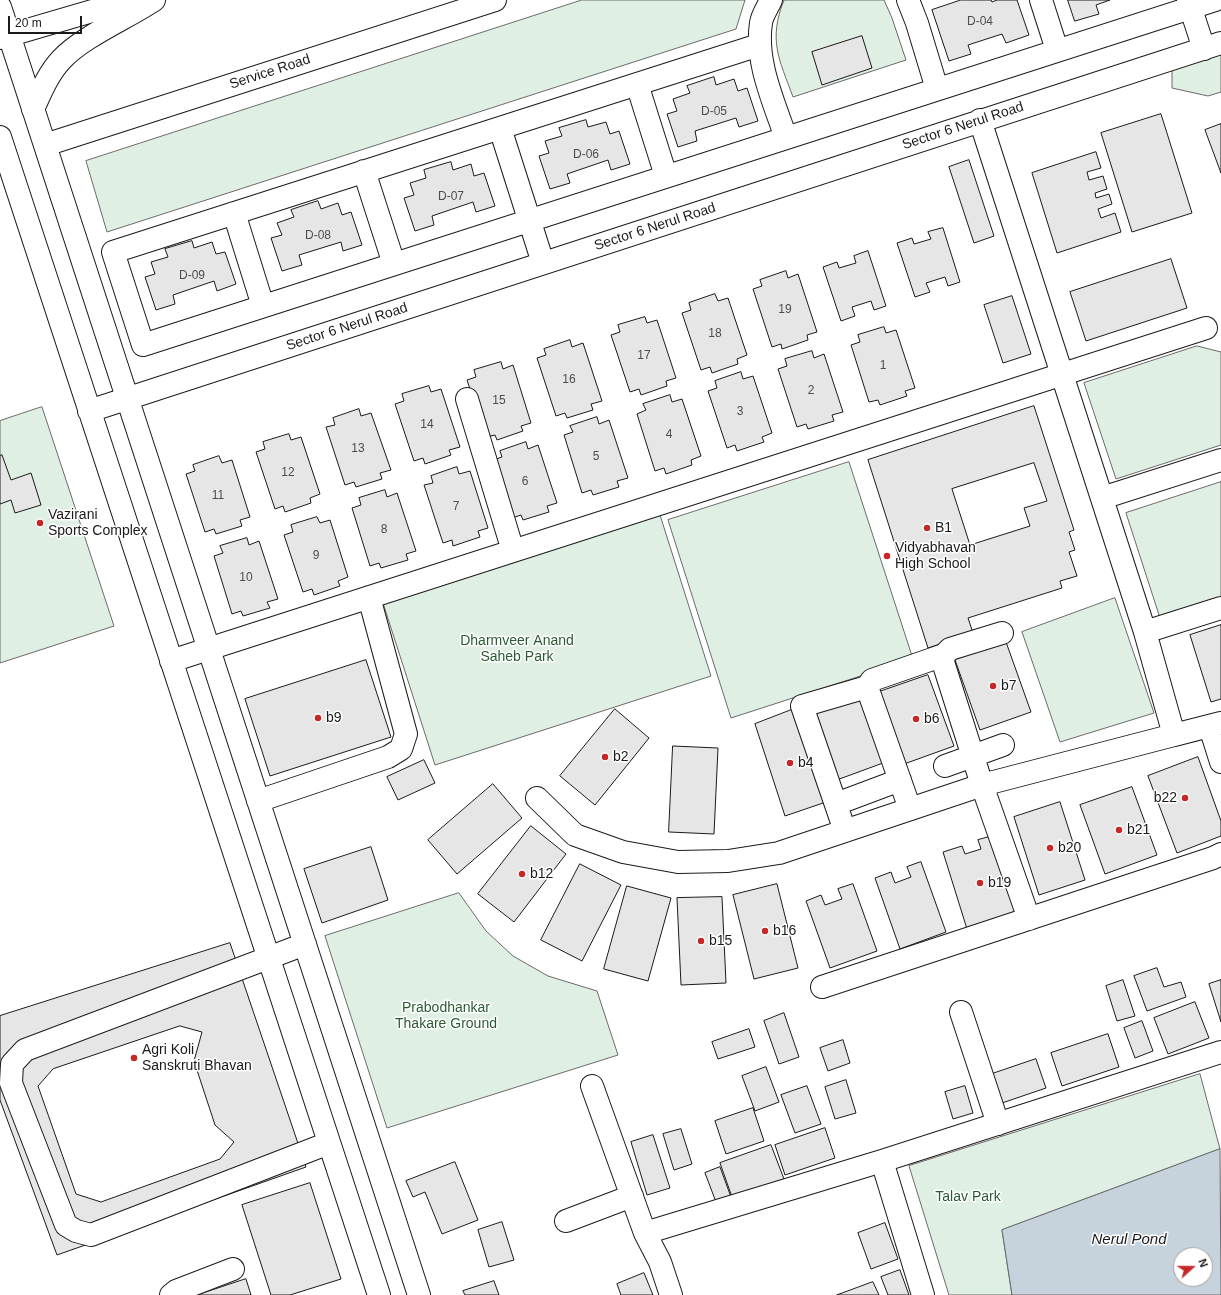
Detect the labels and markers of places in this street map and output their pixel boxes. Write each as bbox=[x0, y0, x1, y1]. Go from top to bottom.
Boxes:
place label: Vazirani Sports Complex bbox=[48, 507, 148, 540]
marker: Vazirani Sports Complex bbox=[35, 518, 45, 528]
place label: B1 bbox=[935, 520, 952, 536]
marker: B1 bbox=[922, 523, 932, 533]
place label: Vidyabhavan High School bbox=[895, 540, 976, 572]
marker: Vidyabhavan High School bbox=[882, 551, 892, 561]
place label: b7 bbox=[1001, 678, 1017, 694]
marker: b7 bbox=[988, 681, 998, 691]
place label: b9 bbox=[326, 710, 342, 726]
place label: b6 bbox=[924, 711, 940, 727]
marker: b9 bbox=[313, 713, 323, 723]
marker: b6 bbox=[911, 714, 921, 724]
place label: b2 bbox=[613, 749, 629, 765]
marker: b2 bbox=[600, 752, 610, 762]
place label: b4 bbox=[798, 755, 814, 771]
marker: b4 bbox=[785, 758, 795, 768]
place label: b22 bbox=[1154, 790, 1177, 806]
marker: b22 bbox=[1180, 793, 1190, 803]
place label: b21 bbox=[1127, 822, 1150, 838]
marker: b21 bbox=[1114, 825, 1124, 835]
place label: b20 bbox=[1058, 840, 1081, 856]
marker: b20 bbox=[1045, 843, 1055, 853]
place label: b12 bbox=[530, 866, 553, 882]
marker: b12 bbox=[517, 869, 527, 879]
place label: b19 bbox=[988, 875, 1011, 891]
marker: b19 bbox=[975, 878, 985, 888]
place label: b16 bbox=[773, 923, 796, 939]
marker: b16 bbox=[760, 926, 770, 936]
place label: b15 bbox=[709, 933, 732, 949]
marker: b15 bbox=[696, 936, 706, 946]
place label: Agri Koli Sanskruti Bhavan bbox=[142, 1042, 252, 1074]
marker: Agri Koli Sanskruti Bhavan bbox=[129, 1053, 139, 1063]

